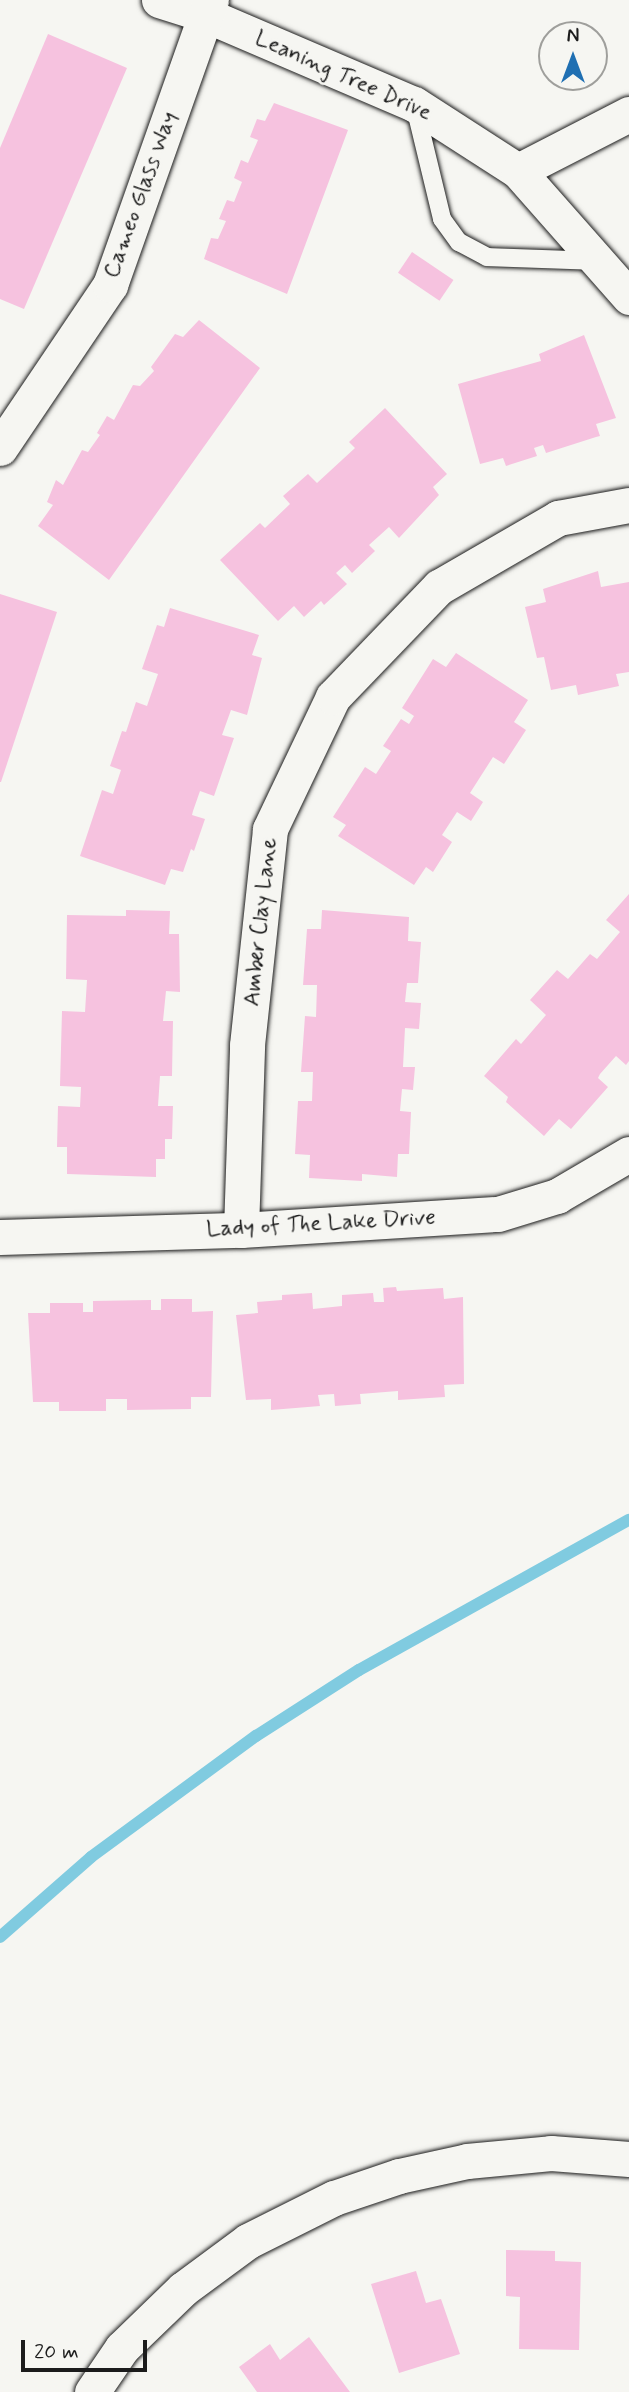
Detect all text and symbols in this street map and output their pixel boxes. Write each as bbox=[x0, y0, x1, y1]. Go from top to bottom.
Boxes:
north arrow bbox=[538, 21, 608, 91]
text: N bbox=[567, 24, 579, 49]
street label: Leaning Tree Drive bbox=[252, 26, 434, 126]
street label: Cameo Glass Way bbox=[98, 107, 184, 283]
street label: Amber Clay Lane bbox=[238, 835, 284, 1009]
street label: Lady of The Lake Drive bbox=[207, 1204, 435, 1244]
scale bar bbox=[24, 2326, 150, 2370]
text: 20 m bbox=[34, 2338, 79, 2366]

